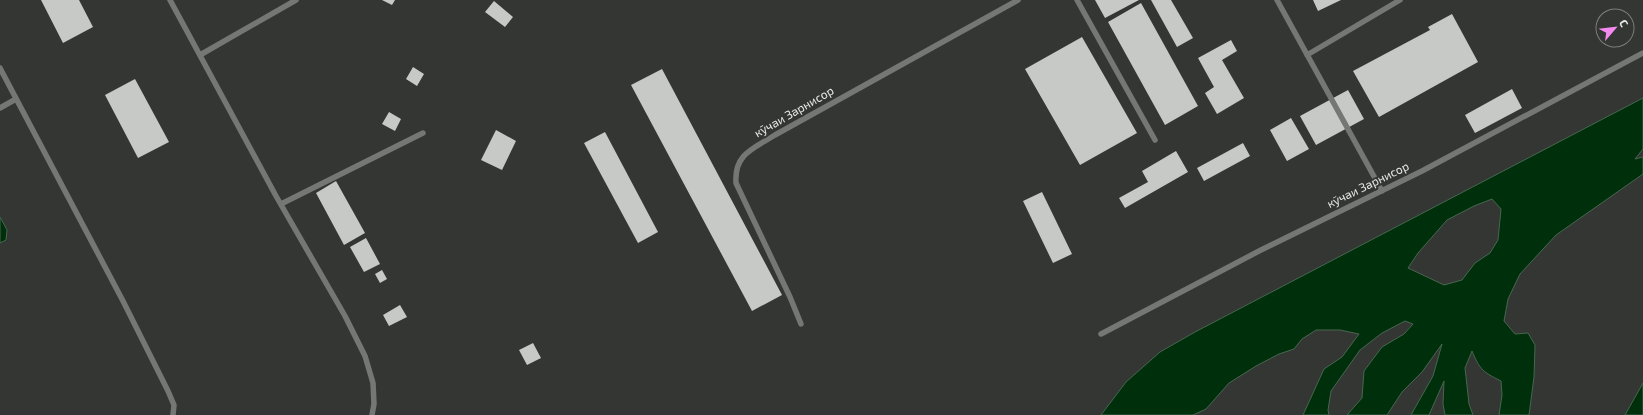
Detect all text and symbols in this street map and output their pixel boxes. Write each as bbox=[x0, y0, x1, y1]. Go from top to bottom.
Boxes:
north arrow bbox=[1595, 8, 1635, 48]
text: С bbox=[1617, 17, 1632, 29]
street label: кӯчаи Зарнисор bbox=[751, 83, 836, 140]
street label: кӯчаи Зарнисор bbox=[1324, 158, 1411, 211]

